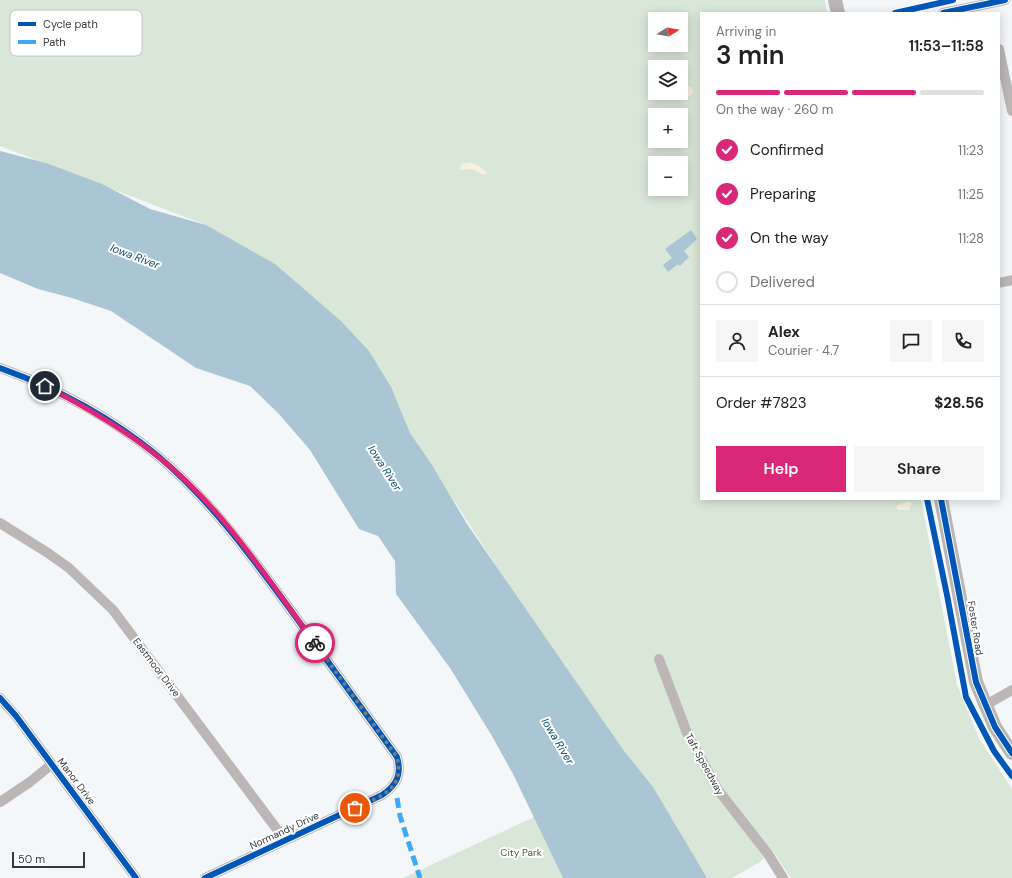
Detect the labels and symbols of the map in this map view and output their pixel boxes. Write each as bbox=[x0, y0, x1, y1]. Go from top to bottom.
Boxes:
legend bbox=[10, 10, 142, 56]
north arrow bbox=[648, 12, 688, 52]
text: Cycle path bbox=[43, 17, 98, 31]
text: Path bbox=[43, 35, 66, 49]
water label: Iowa River bbox=[108, 240, 163, 272]
pin bbox=[28, 369, 62, 403]
water label: Iowa River bbox=[365, 442, 405, 494]
street label: Foster Road bbox=[965, 600, 986, 656]
courier bbox=[295, 623, 335, 663]
street label: Eastmoor Drive bbox=[130, 635, 183, 700]
water label: Iowa River bbox=[539, 715, 578, 768]
street label: Taft Speedway bbox=[682, 731, 727, 798]
street label: Manor Drive bbox=[55, 755, 99, 808]
pin bbox=[338, 791, 372, 825]
street label: Normandy Drive bbox=[248, 809, 321, 852]
park label: City Park bbox=[500, 846, 542, 859]
scale bar bbox=[12, 850, 85, 869]

